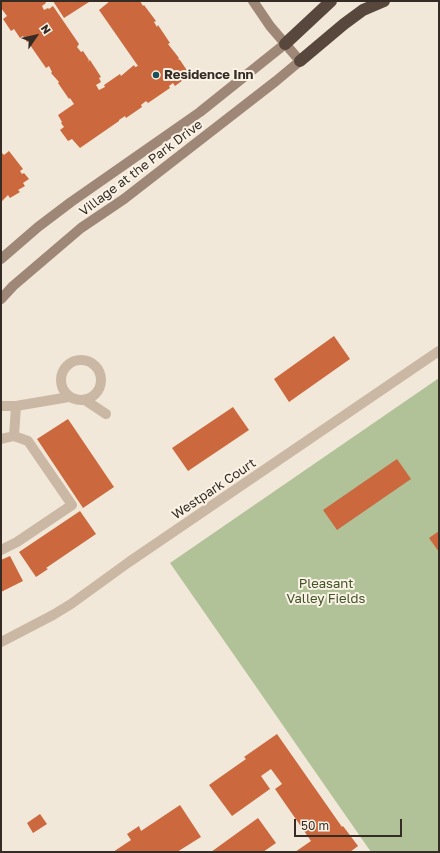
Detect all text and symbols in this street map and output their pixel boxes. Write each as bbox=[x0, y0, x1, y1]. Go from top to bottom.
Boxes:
north arrow bbox=[16, 16, 56, 56]
text: N bbox=[39, 22, 54, 36]
place label: Residence Inn bbox=[164, 67, 253, 83]
marker: Residence Inn bbox=[151, 70, 161, 80]
street label: Village at the Park Drive bbox=[76, 117, 206, 219]
street label: Westpark Court bbox=[169, 455, 259, 523]
park label: Pleasant Valley Fields bbox=[287, 576, 365, 607]
scale bar bbox=[296, 811, 404, 837]
text: 50 m bbox=[301, 818, 329, 833]

